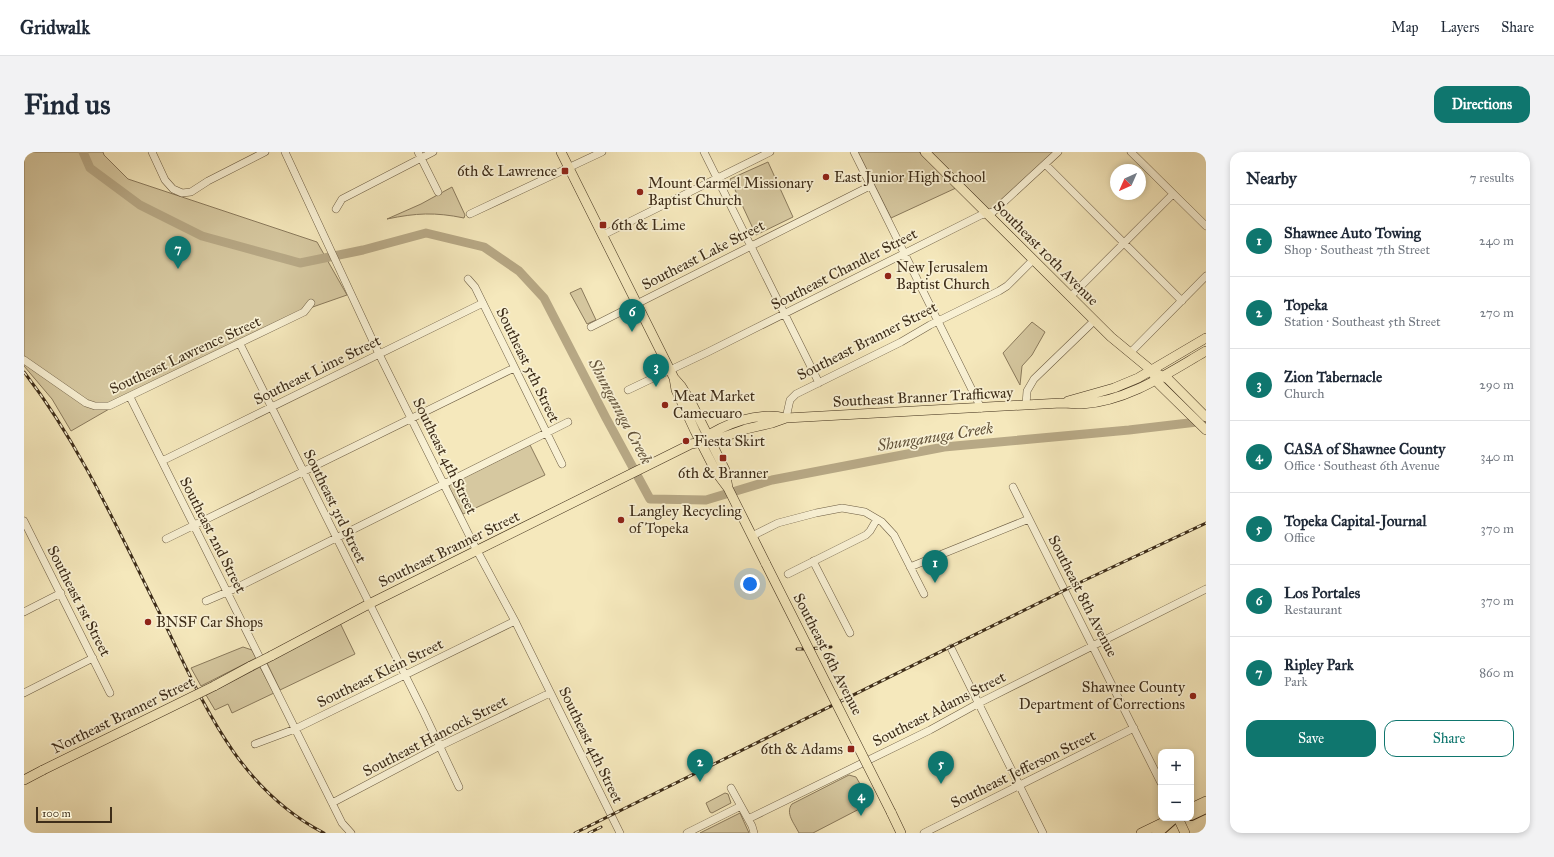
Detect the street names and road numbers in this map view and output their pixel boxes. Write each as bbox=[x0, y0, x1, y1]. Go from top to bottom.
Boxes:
street label: Southeast 10th Avenue bbox=[990, 197, 1102, 309]
street label: Southeast Lake Street bbox=[639, 216, 768, 294]
street label: Southeast Chandler Street bbox=[768, 224, 921, 314]
street label: Southeast Branner Street bbox=[794, 298, 941, 384]
street label: Southeast 5th Street bbox=[492, 305, 564, 426]
street label: Southeast Lawrence Street bbox=[107, 312, 264, 398]
street label: Southeast Lime Street bbox=[251, 331, 384, 409]
street label: Southeast Branner Trafficway bbox=[832, 383, 1015, 411]
street label: Southeast 4th Street bbox=[409, 395, 481, 518]
street label: Southeast 3rd Street bbox=[300, 446, 371, 566]
street label: Southeast 2nd Street bbox=[176, 474, 250, 597]
street label: Southeast Branner Street bbox=[375, 507, 523, 591]
street label: Southeast 8th Avenue bbox=[1044, 532, 1122, 660]
street label: Southeast 1st Street bbox=[43, 543, 115, 660]
street label: Southeast 6th Avenue bbox=[790, 590, 866, 718]
street label: Southeast Klein Street bbox=[314, 634, 447, 711]
street label: Southeast Adams Street bbox=[869, 667, 1009, 750]
street label: Northeast Branner Street bbox=[49, 672, 198, 757]
street label: Southeast 4th Street bbox=[555, 684, 627, 807]
street label: Southeast Hancock Street bbox=[360, 691, 511, 780]
street label: Southeast Jefferson Street bbox=[948, 726, 1100, 813]

